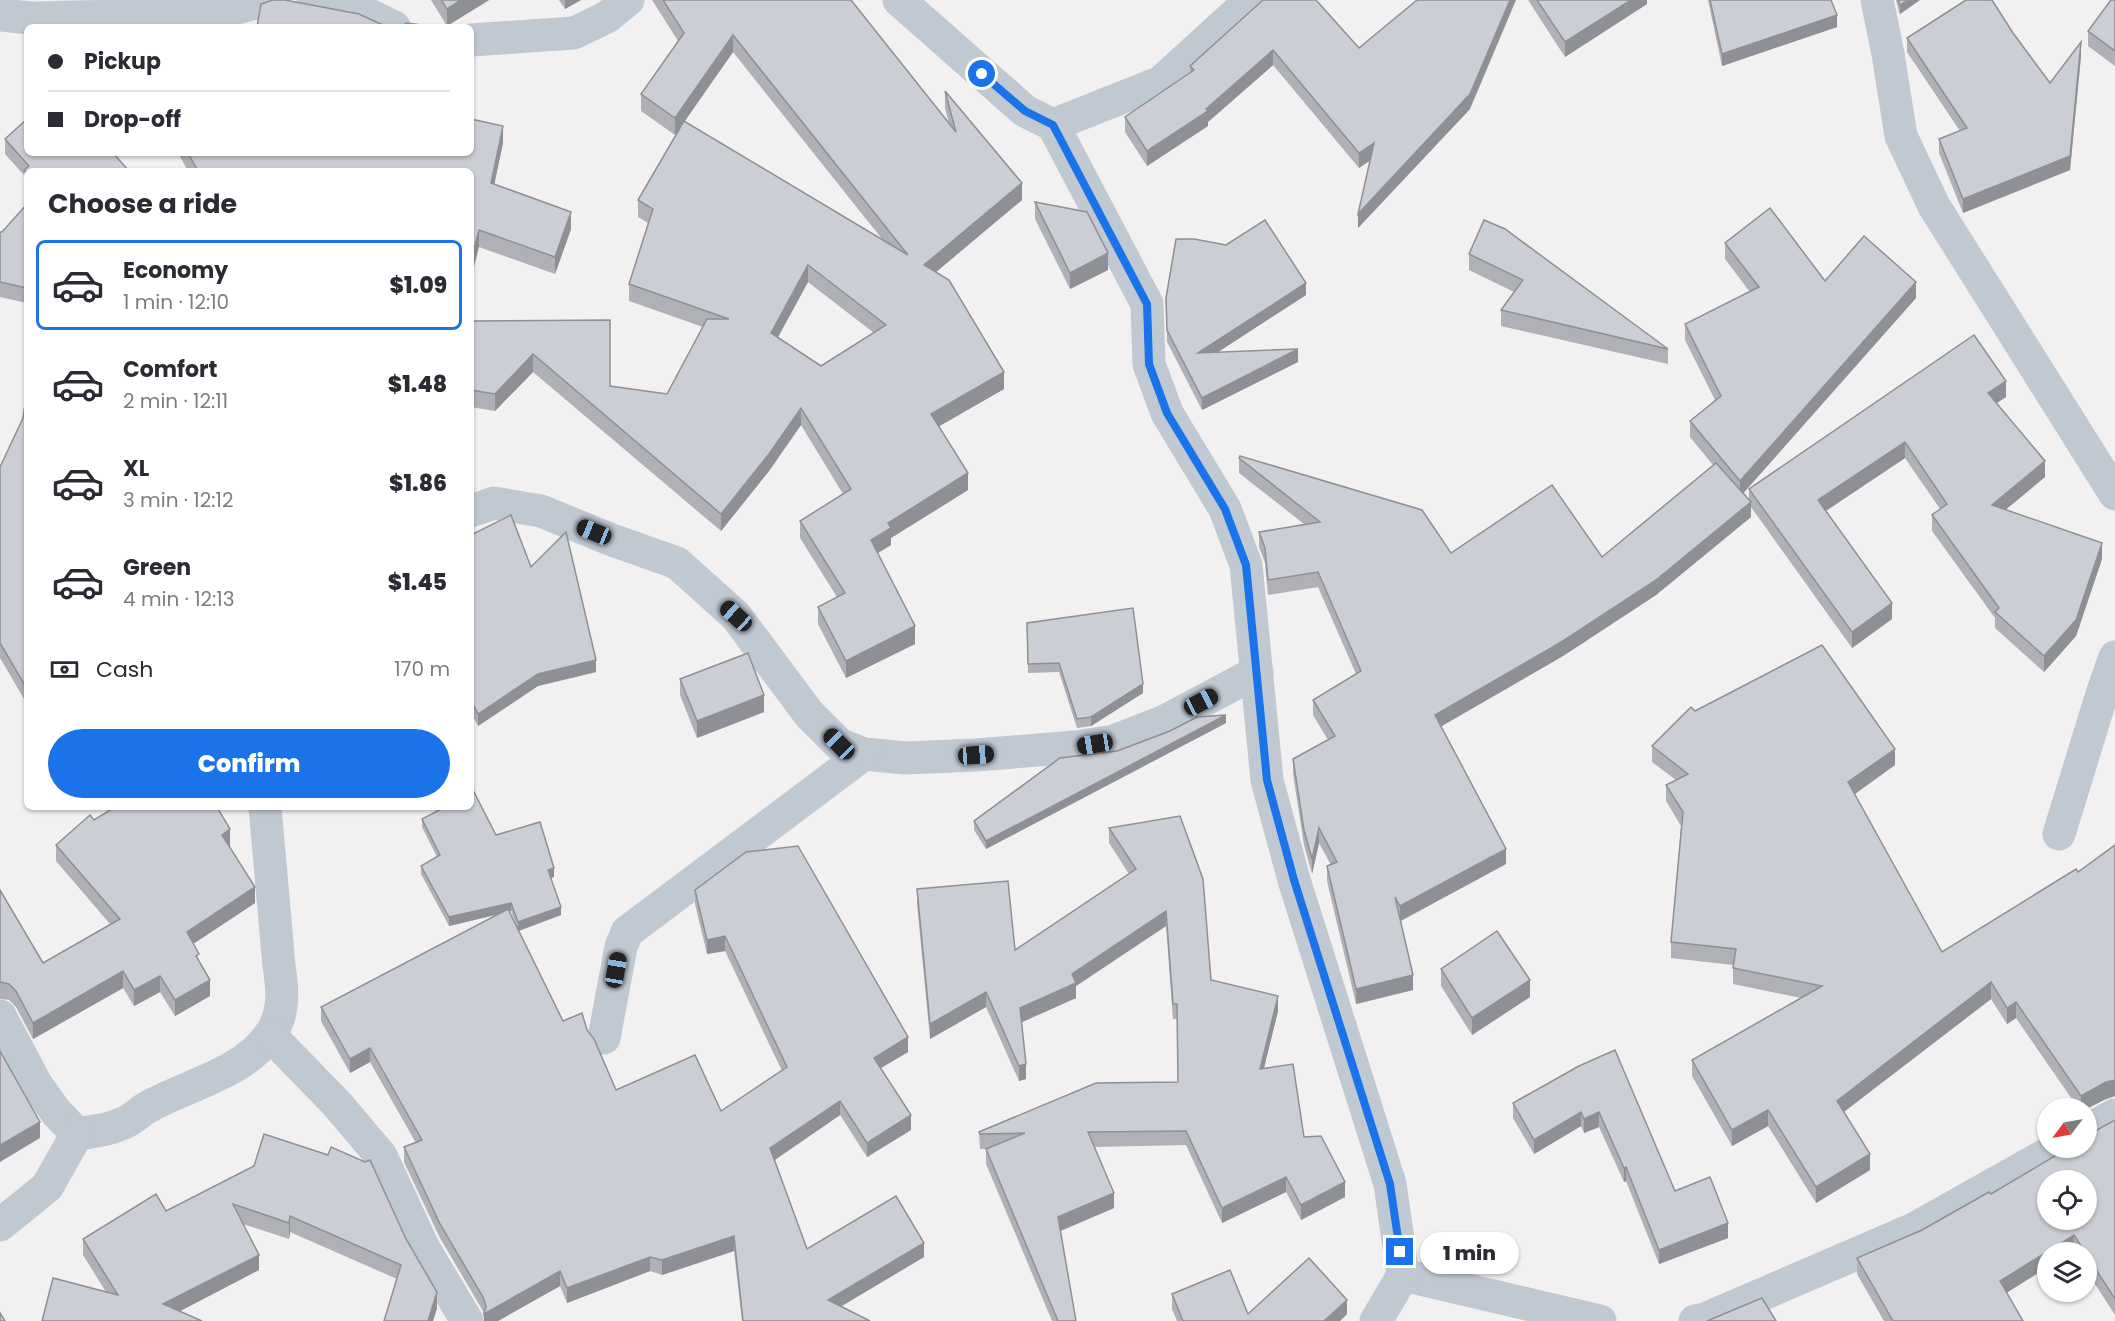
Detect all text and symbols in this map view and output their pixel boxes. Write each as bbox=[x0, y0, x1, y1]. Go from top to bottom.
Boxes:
text: Pickup bbox=[84, 46, 161, 77]
route start bbox=[968, 60, 995, 87]
text: Drop-off bbox=[84, 104, 181, 135]
text: Choose a ride bbox=[48, 185, 237, 222]
text: Economy bbox=[123, 255, 228, 286]
icon: car bbox=[51, 258, 105, 312]
text: $1.09 bbox=[390, 270, 447, 301]
text: 1 min · 12:10 bbox=[123, 288, 229, 316]
text: Comfort bbox=[123, 354, 217, 385]
icon: car bbox=[51, 357, 105, 411]
text: $1.48 bbox=[388, 369, 447, 400]
text: 2 min · 12:11 bbox=[123, 387, 228, 415]
text: XL bbox=[123, 453, 149, 484]
icon: car bbox=[51, 456, 105, 510]
text: $1.86 bbox=[389, 468, 447, 499]
text: 3 min · 12:12 bbox=[123, 486, 233, 514]
car bbox=[574, 517, 614, 547]
text: Green bbox=[123, 552, 191, 583]
icon: car bbox=[51, 555, 105, 609]
text: $1.45 bbox=[388, 567, 447, 598]
text: 4 min · 12:13 bbox=[123, 585, 235, 613]
car bbox=[717, 597, 755, 635]
icon: cash bbox=[48, 653, 81, 686]
text: Cash bbox=[96, 654, 153, 685]
text: 170 m bbox=[394, 655, 450, 683]
car bbox=[1181, 686, 1221, 718]
car bbox=[820, 725, 858, 763]
button: Confirm bbox=[48, 729, 450, 798]
car bbox=[1076, 732, 1114, 756]
car bbox=[957, 745, 995, 765]
car bbox=[604, 951, 628, 989]
north arrow bbox=[2037, 1098, 2097, 1158]
map controls bbox=[2037, 1098, 2097, 1302]
button: locate bbox=[2037, 1170, 2097, 1230]
callout: 1 min bbox=[1421, 1231, 1520, 1273]
route end bbox=[1386, 1238, 1413, 1265]
text: 1 min bbox=[1443, 1239, 1496, 1267]
button: layers bbox=[2037, 1242, 2097, 1302]

